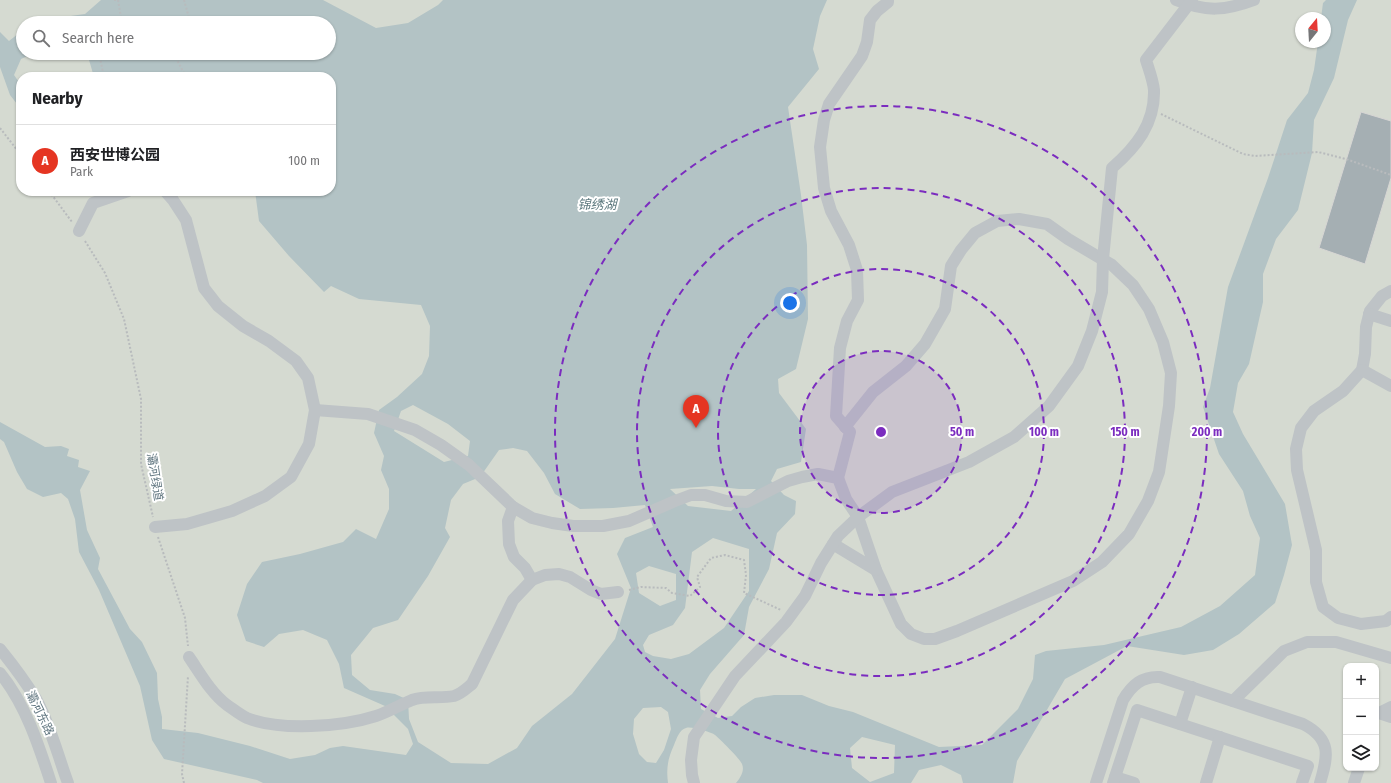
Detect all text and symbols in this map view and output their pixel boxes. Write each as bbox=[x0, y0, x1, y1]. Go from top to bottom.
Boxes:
north arrow bbox=[1295, 12, 1331, 48]
search box bbox=[16, 16, 336, 60]
icon: search bbox=[30, 27, 52, 49]
text: Search here bbox=[62, 29, 134, 47]
text: Nearby bbox=[32, 88, 83, 109]
text: 西安世博公园 bbox=[70, 146, 160, 164]
text: A bbox=[41, 153, 49, 168]
text: 100 m bbox=[288, 153, 320, 168]
text: Park bbox=[70, 164, 93, 179]
water label: 锦绣湖 bbox=[577, 197, 618, 212]
your location bbox=[780, 293, 800, 313]
pin: A bbox=[683, 395, 709, 428]
centre of rings bbox=[874, 425, 888, 439]
text: 50 m bbox=[950, 425, 974, 439]
text: 100 m bbox=[1029, 425, 1059, 439]
text: 150 m bbox=[1110, 425, 1140, 439]
text: 200 m bbox=[1191, 425, 1222, 439]
street label: 灞河绿道 bbox=[144, 452, 166, 502]
map controls bbox=[1343, 663, 1379, 771]
button: + bbox=[1343, 663, 1379, 699]
street label: 灞河东路 bbox=[23, 688, 57, 738]
button: − bbox=[1343, 699, 1379, 735]
button: layers bbox=[1343, 735, 1379, 771]

